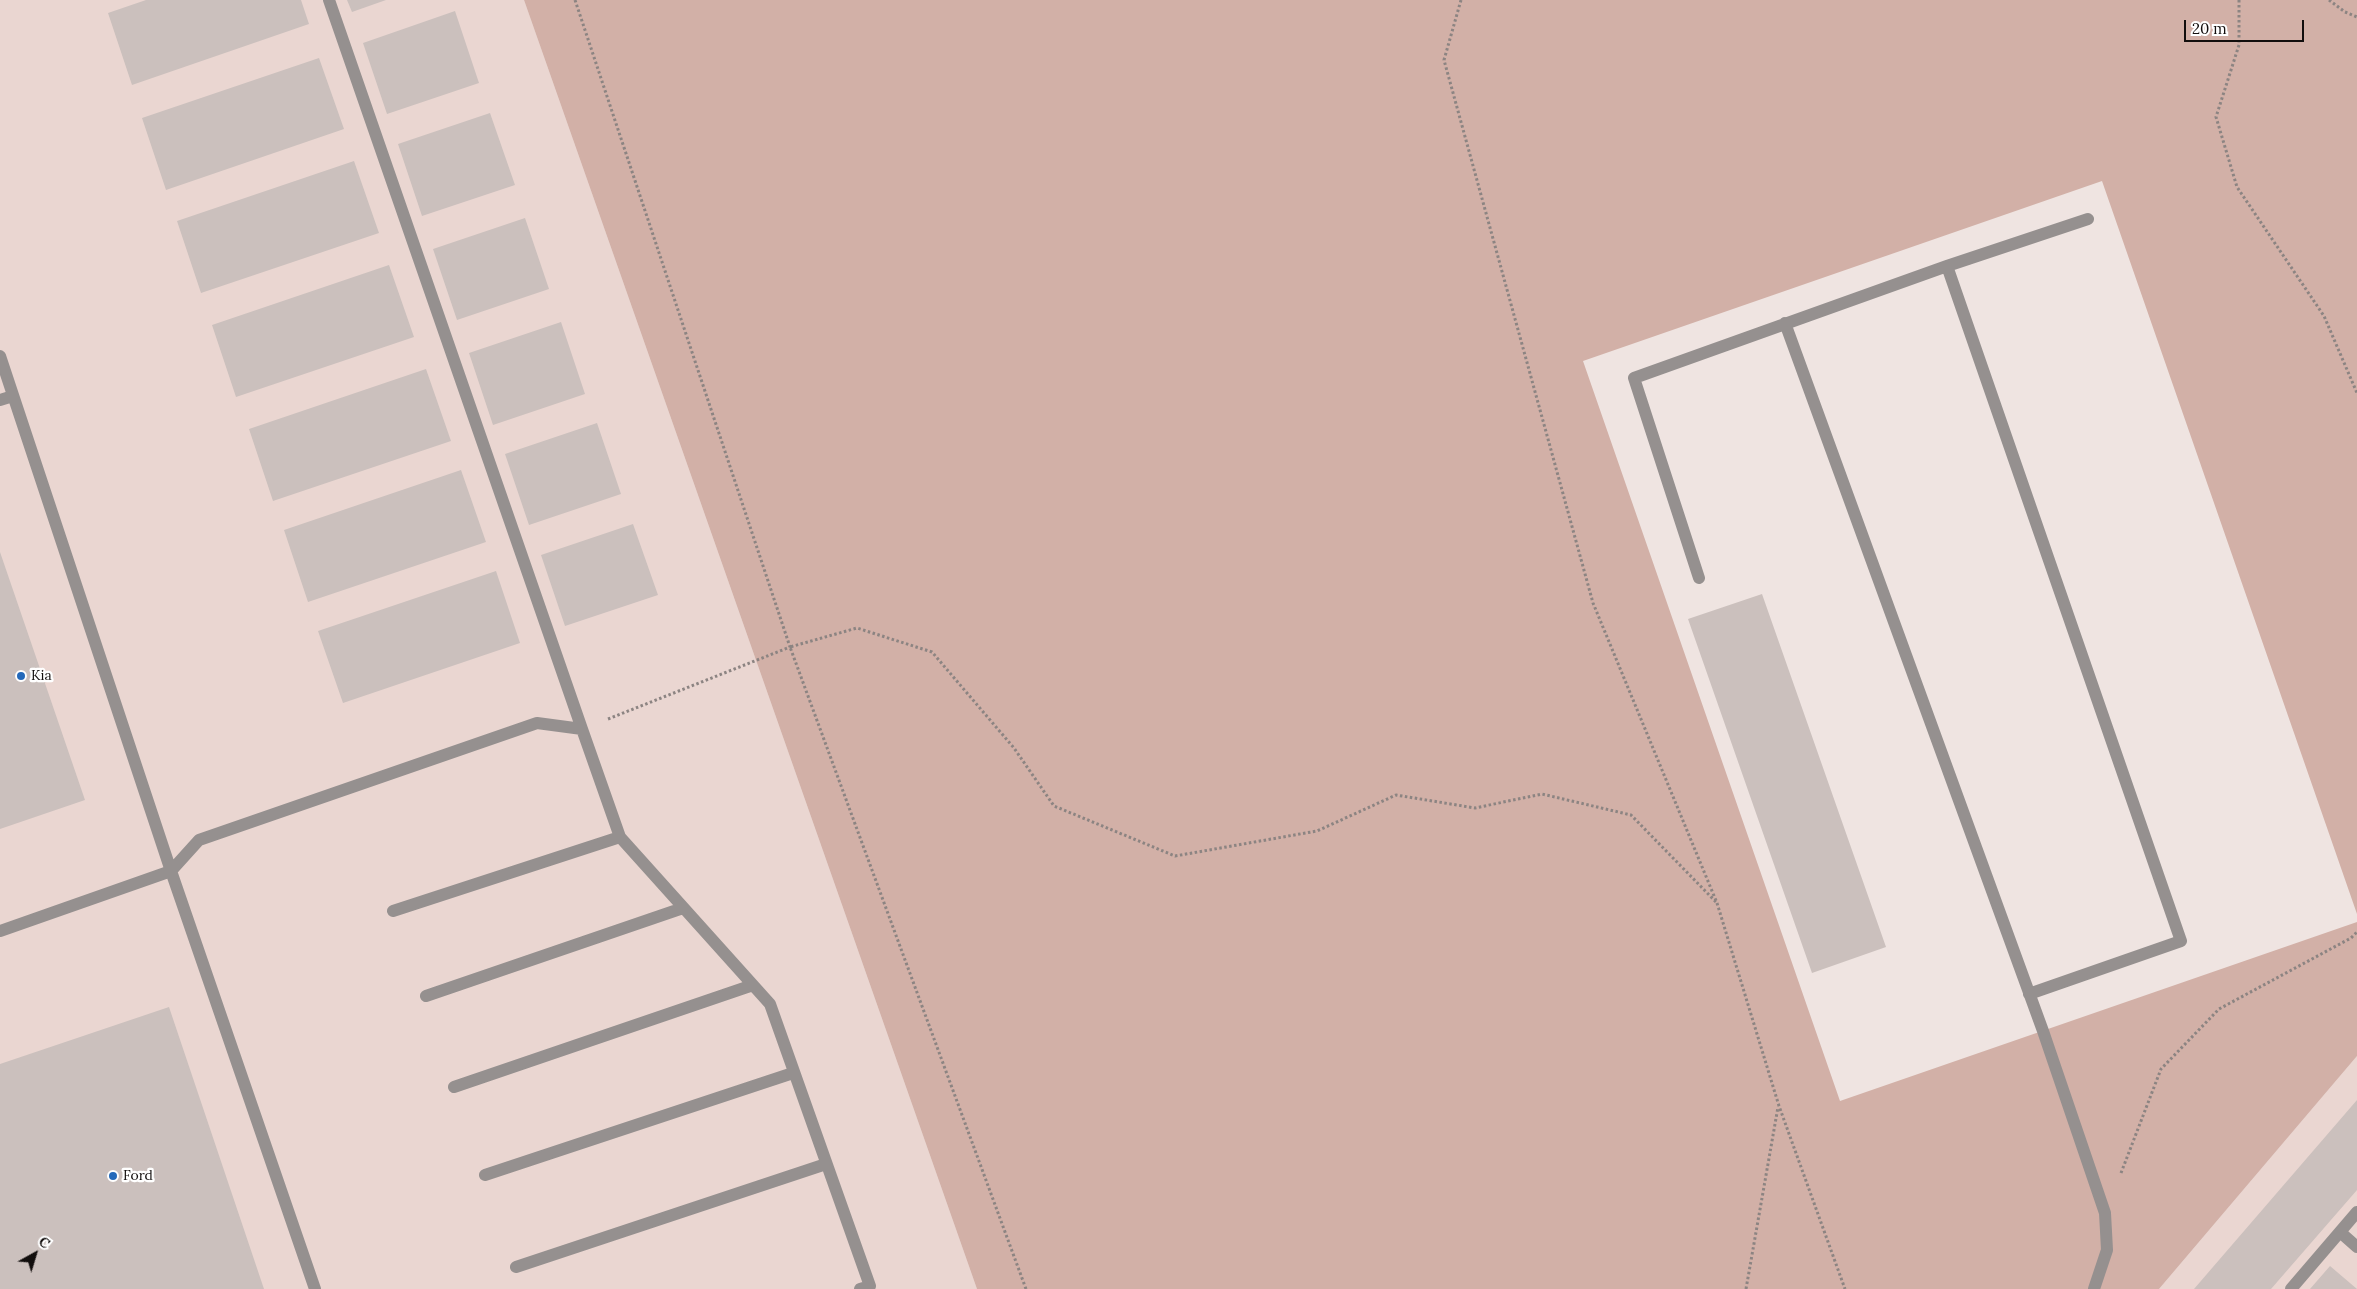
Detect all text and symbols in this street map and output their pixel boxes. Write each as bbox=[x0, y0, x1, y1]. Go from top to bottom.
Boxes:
scale bar bbox=[2187, 10, 2307, 42]
text: 20 m bbox=[2192, 19, 2227, 38]
place label: Kia bbox=[31, 668, 52, 684]
marker: Kia bbox=[15, 670, 27, 682]
place label: Ford bbox=[123, 1168, 153, 1184]
marker: Ford bbox=[107, 1170, 119, 1182]
north arrow bbox=[10, 1229, 60, 1279]
text: С bbox=[35, 1232, 54, 1252]

